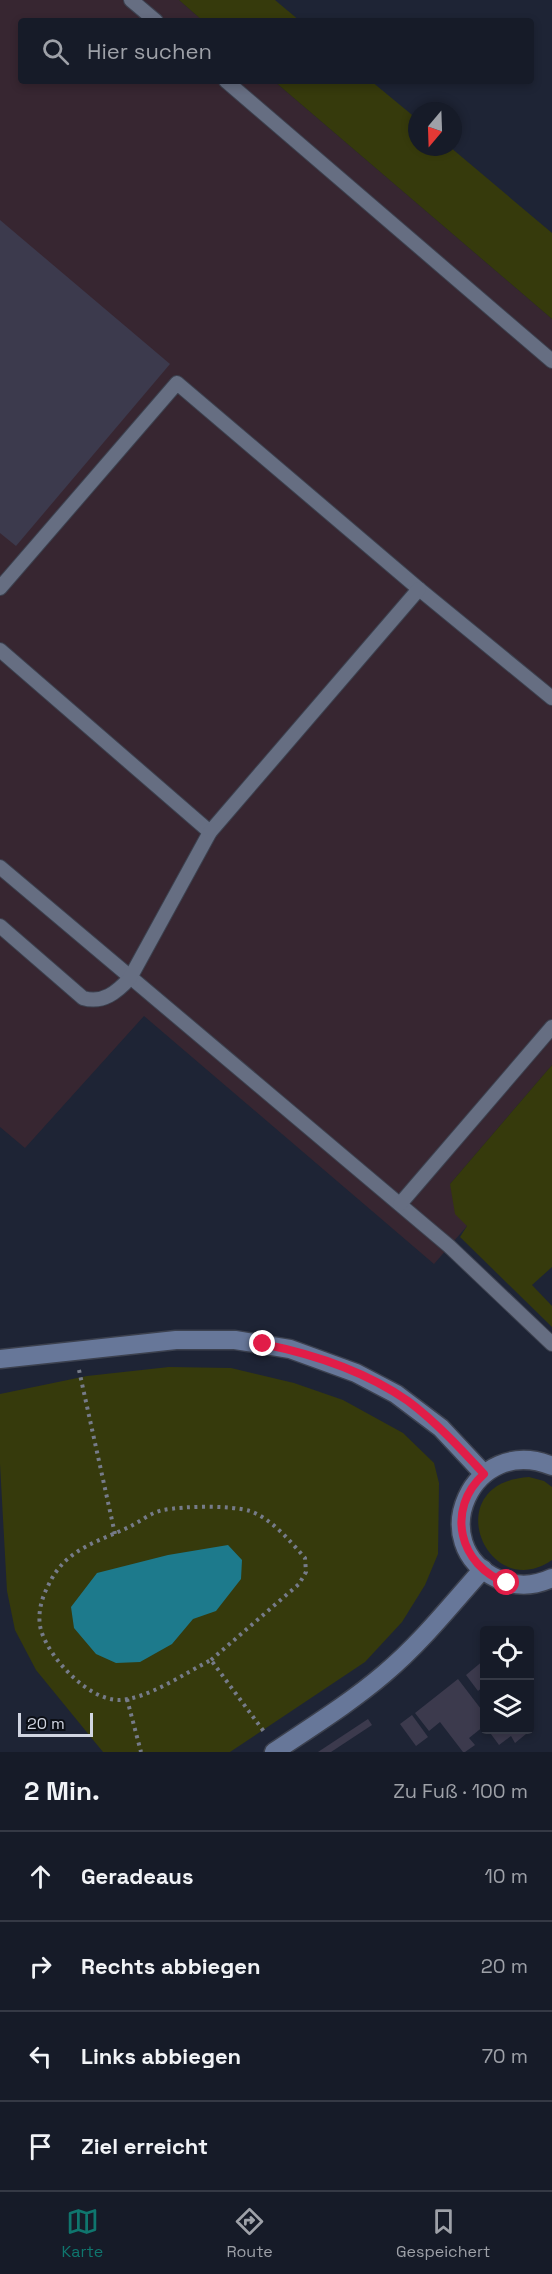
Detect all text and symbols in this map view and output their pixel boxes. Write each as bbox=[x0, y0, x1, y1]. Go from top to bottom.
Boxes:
search box bbox=[18, 18, 534, 84]
icon: search bbox=[39, 35, 72, 68]
text: Hier suchen bbox=[87, 37, 212, 65]
north arrow bbox=[408, 102, 462, 156]
route end bbox=[249, 1330, 275, 1356]
route start bbox=[493, 1569, 519, 1595]
map controls bbox=[480, 1626, 534, 1734]
button: locate bbox=[480, 1626, 534, 1680]
button: layers bbox=[480, 1680, 534, 1734]
scale bar bbox=[18, 1710, 93, 1738]
text: 20 m bbox=[27, 1713, 65, 1734]
text: 2 Min. bbox=[24, 1774, 100, 1808]
text: Zu Fuß · 100 m bbox=[393, 1778, 528, 1804]
icon: ahead bbox=[24, 1860, 57, 1893]
text: Geradeaus bbox=[81, 1862, 193, 1890]
text: 10 m bbox=[484, 1863, 528, 1889]
icon: right bbox=[24, 1950, 57, 1983]
text: Rechts abbiegen bbox=[81, 1952, 261, 1980]
text: 20 m bbox=[481, 1953, 528, 1979]
icon: left bbox=[24, 2040, 57, 2073]
text: Links abbiegen bbox=[81, 2042, 241, 2070]
text: 70 m bbox=[482, 2043, 528, 2069]
icon: arrive bbox=[24, 2130, 57, 2163]
text: Ziel erreicht bbox=[81, 2132, 208, 2160]
tab: Karte bbox=[62, 2205, 103, 2262]
tab: Route bbox=[226, 2205, 273, 2262]
tab: Gespeichert bbox=[396, 2205, 490, 2262]

